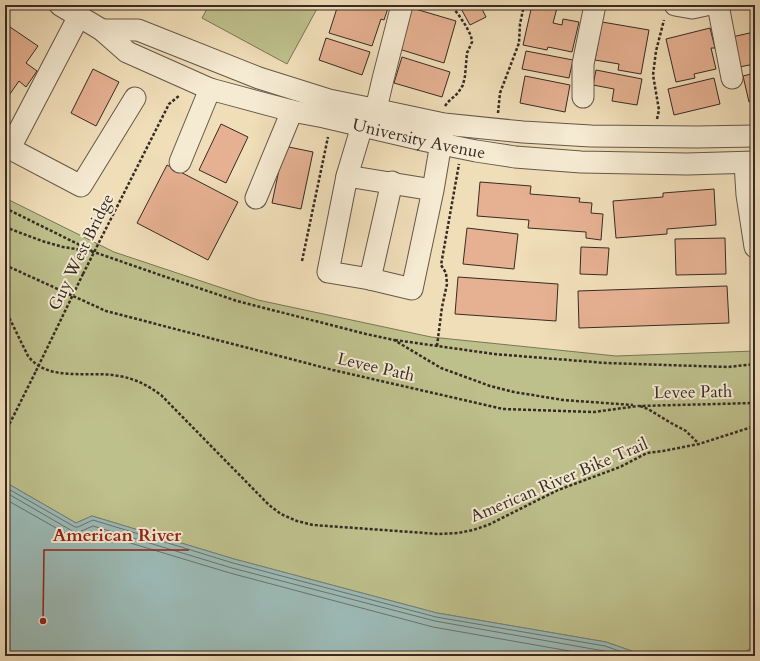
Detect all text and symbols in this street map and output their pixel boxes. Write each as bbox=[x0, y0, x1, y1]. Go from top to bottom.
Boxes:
street label: University Avenue bbox=[350, 113, 487, 164]
street label: Guy West Bridge bbox=[43, 190, 119, 314]
street label: Levee Path bbox=[335, 347, 418, 387]
street label: Levee Path bbox=[653, 380, 733, 404]
street label: American River Bike Trail bbox=[467, 432, 652, 528]
callout: American River bbox=[44, 520, 189, 550]
text: American River bbox=[53, 523, 182, 548]

